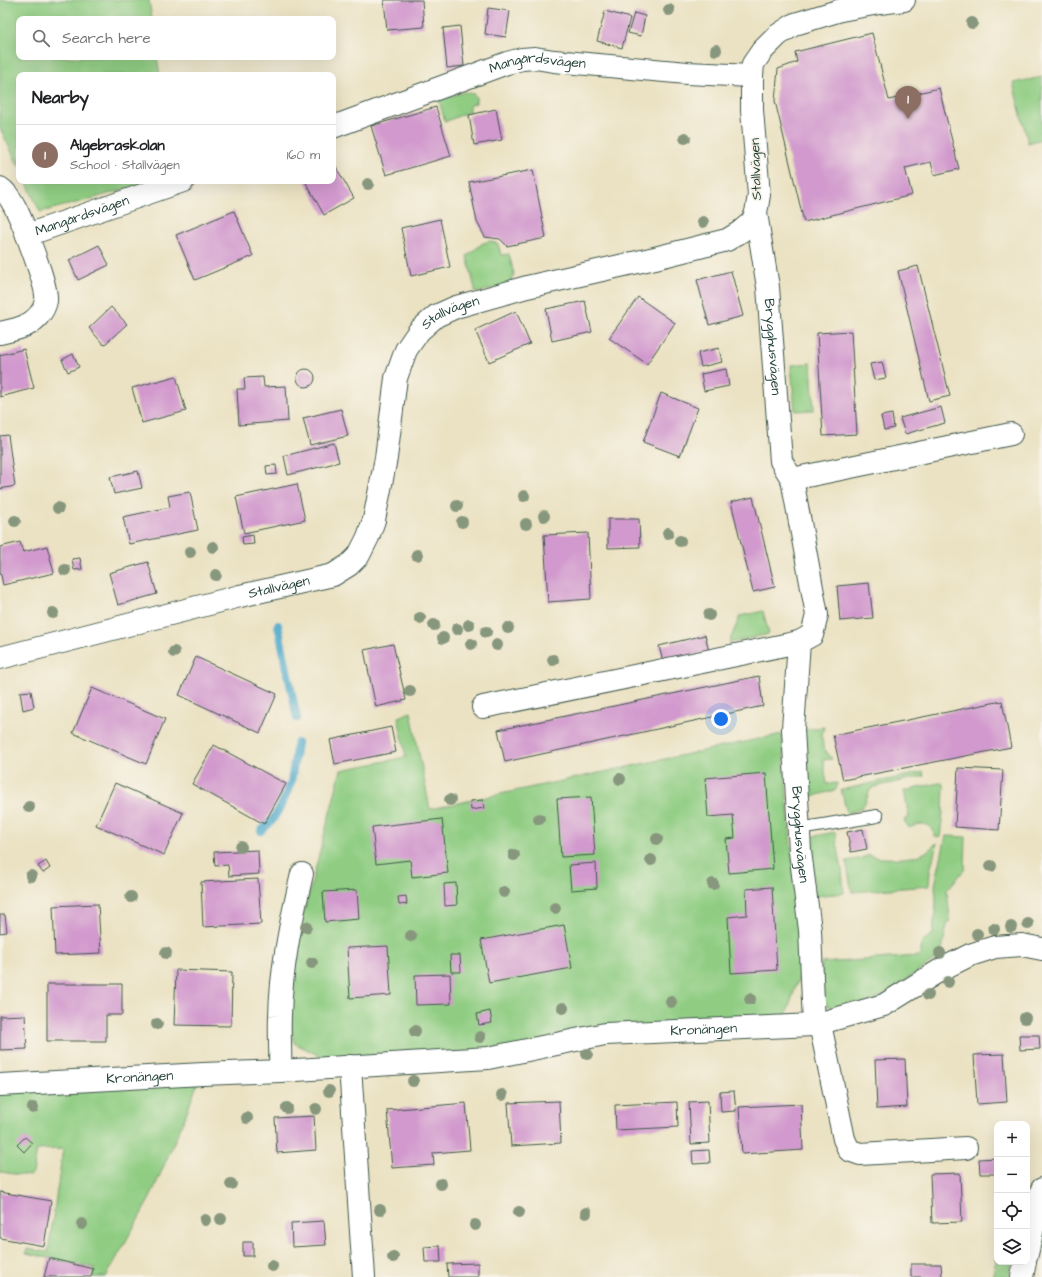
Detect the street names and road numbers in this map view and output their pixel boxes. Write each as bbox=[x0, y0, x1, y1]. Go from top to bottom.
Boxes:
street label: Mangårdsvägen bbox=[486, 48, 587, 79]
street label: Stallvägen bbox=[745, 137, 767, 201]
street label: Mangårdsvägen bbox=[32, 190, 132, 241]
street label: Stallvägen bbox=[417, 291, 482, 335]
street label: Brygghusvägen bbox=[759, 298, 786, 396]
street label: Stallvägen bbox=[247, 571, 312, 604]
street label: Brygghusvägen bbox=[786, 785, 814, 884]
street label: Kronängen bbox=[670, 1018, 738, 1041]
street label: Kronängen bbox=[106, 1066, 174, 1089]

